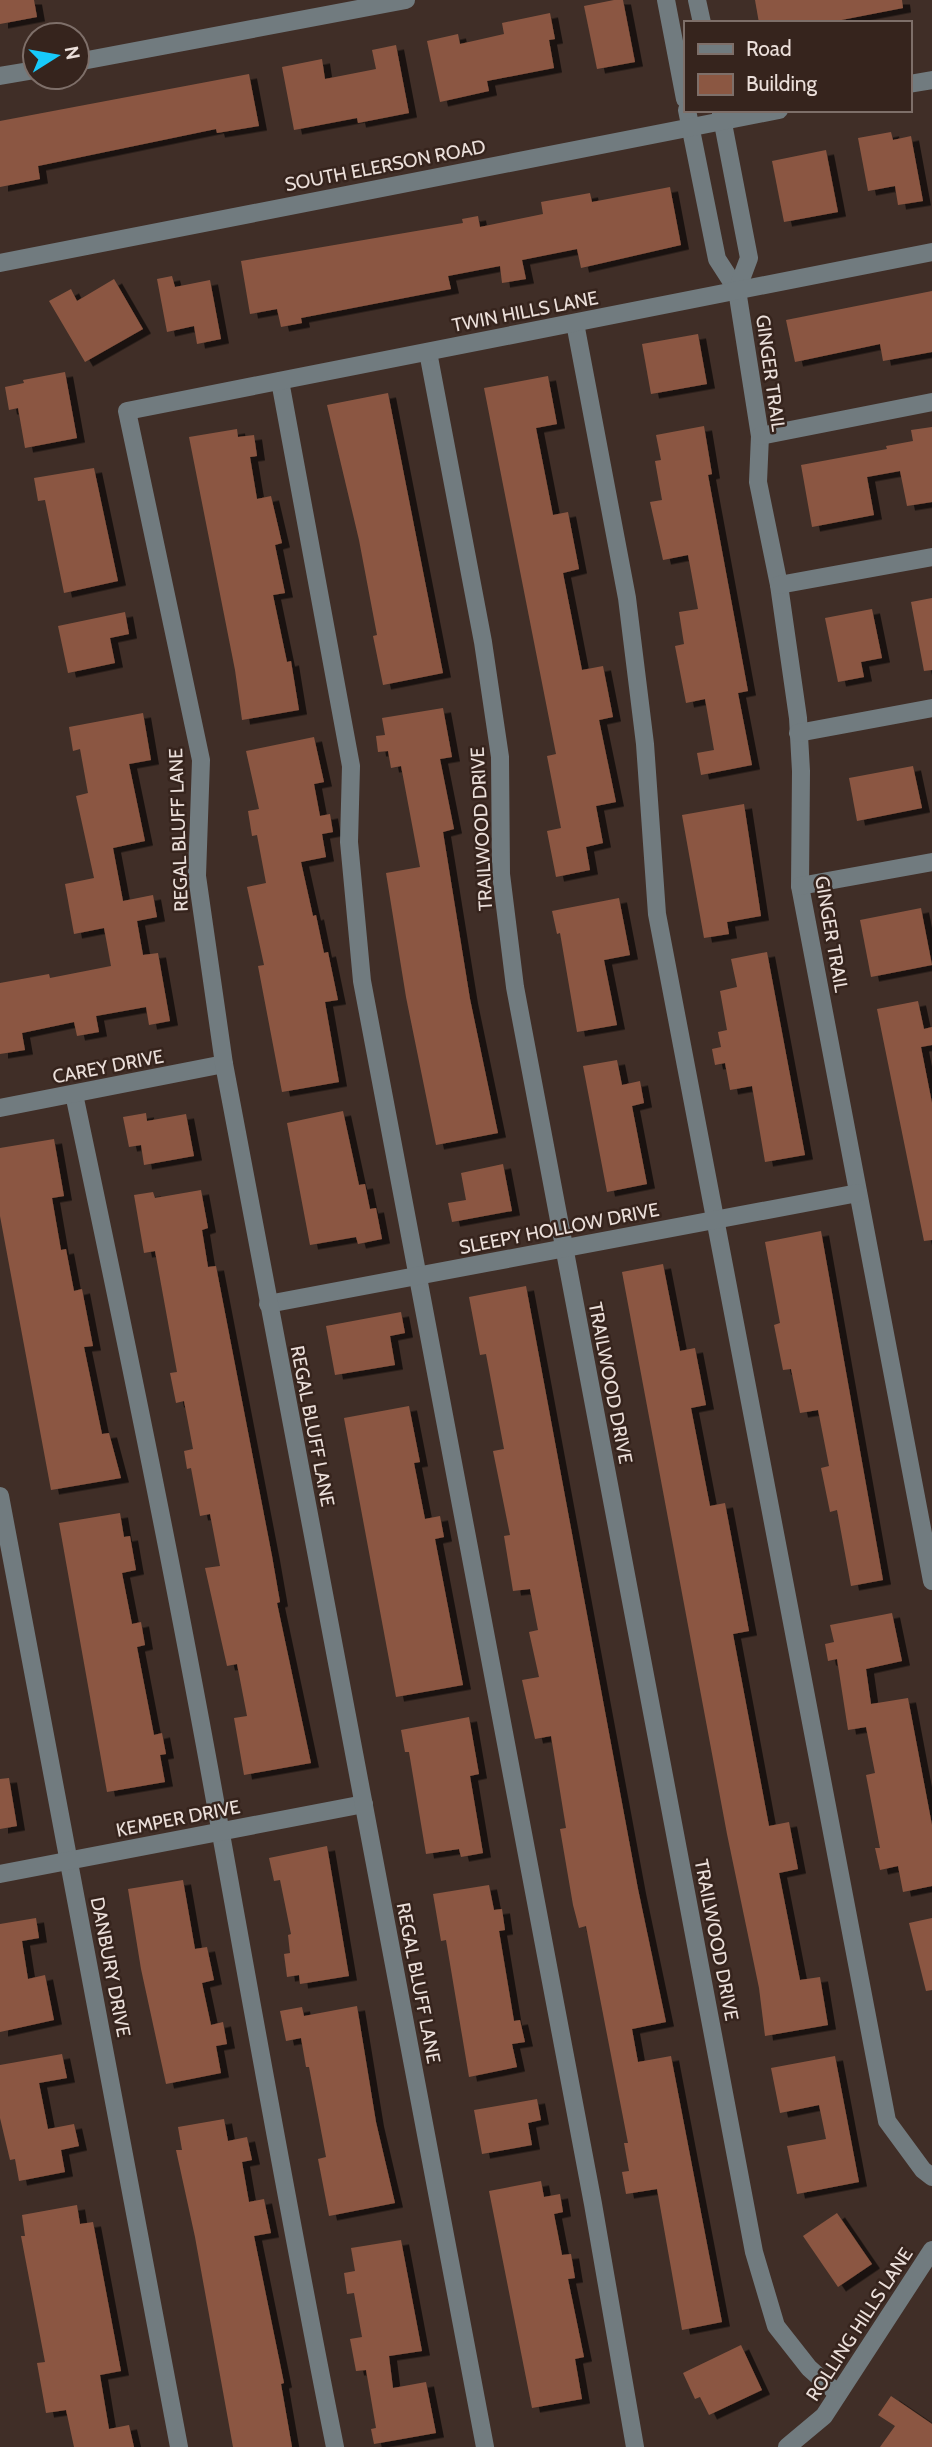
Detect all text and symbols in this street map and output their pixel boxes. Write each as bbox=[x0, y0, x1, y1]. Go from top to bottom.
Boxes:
north arrow bbox=[21, 21, 91, 91]
legend bbox=[684, 21, 911, 112]
text: Road bbox=[746, 36, 792, 61]
text: N bbox=[60, 44, 85, 62]
text: Building bbox=[746, 71, 818, 96]
street label: SOUTH ELERSON ROAD bbox=[283, 135, 488, 196]
street label: TWIN HILLS LANE bbox=[450, 286, 600, 337]
street label: GINGER TRAIL bbox=[751, 313, 790, 433]
street label: TRAILWOOD DRIVE bbox=[466, 746, 497, 912]
street label: REGAL BLUFF LANE bbox=[164, 748, 193, 912]
street label: GINGER TRAIL bbox=[810, 874, 853, 994]
street label: CAREY DRIVE bbox=[51, 1044, 166, 1089]
street label: SLEEPY HOLLOW DRIVE bbox=[457, 1198, 661, 1259]
street label: TRAILWOOD DRIVE bbox=[584, 1300, 637, 1466]
street label: REGAL BLUFF LANE bbox=[286, 1344, 339, 1509]
street label: KEMPER DRIVE bbox=[114, 1795, 242, 1842]
street label: TRAILWOOD DRIVE bbox=[690, 1857, 743, 2023]
street label: DANBURY DRIVE bbox=[86, 1895, 135, 2039]
street label: REGAL BLUFF LANE bbox=[392, 1901, 445, 2066]
street label: ROLLING HILLS LANE bbox=[801, 2243, 918, 2405]

